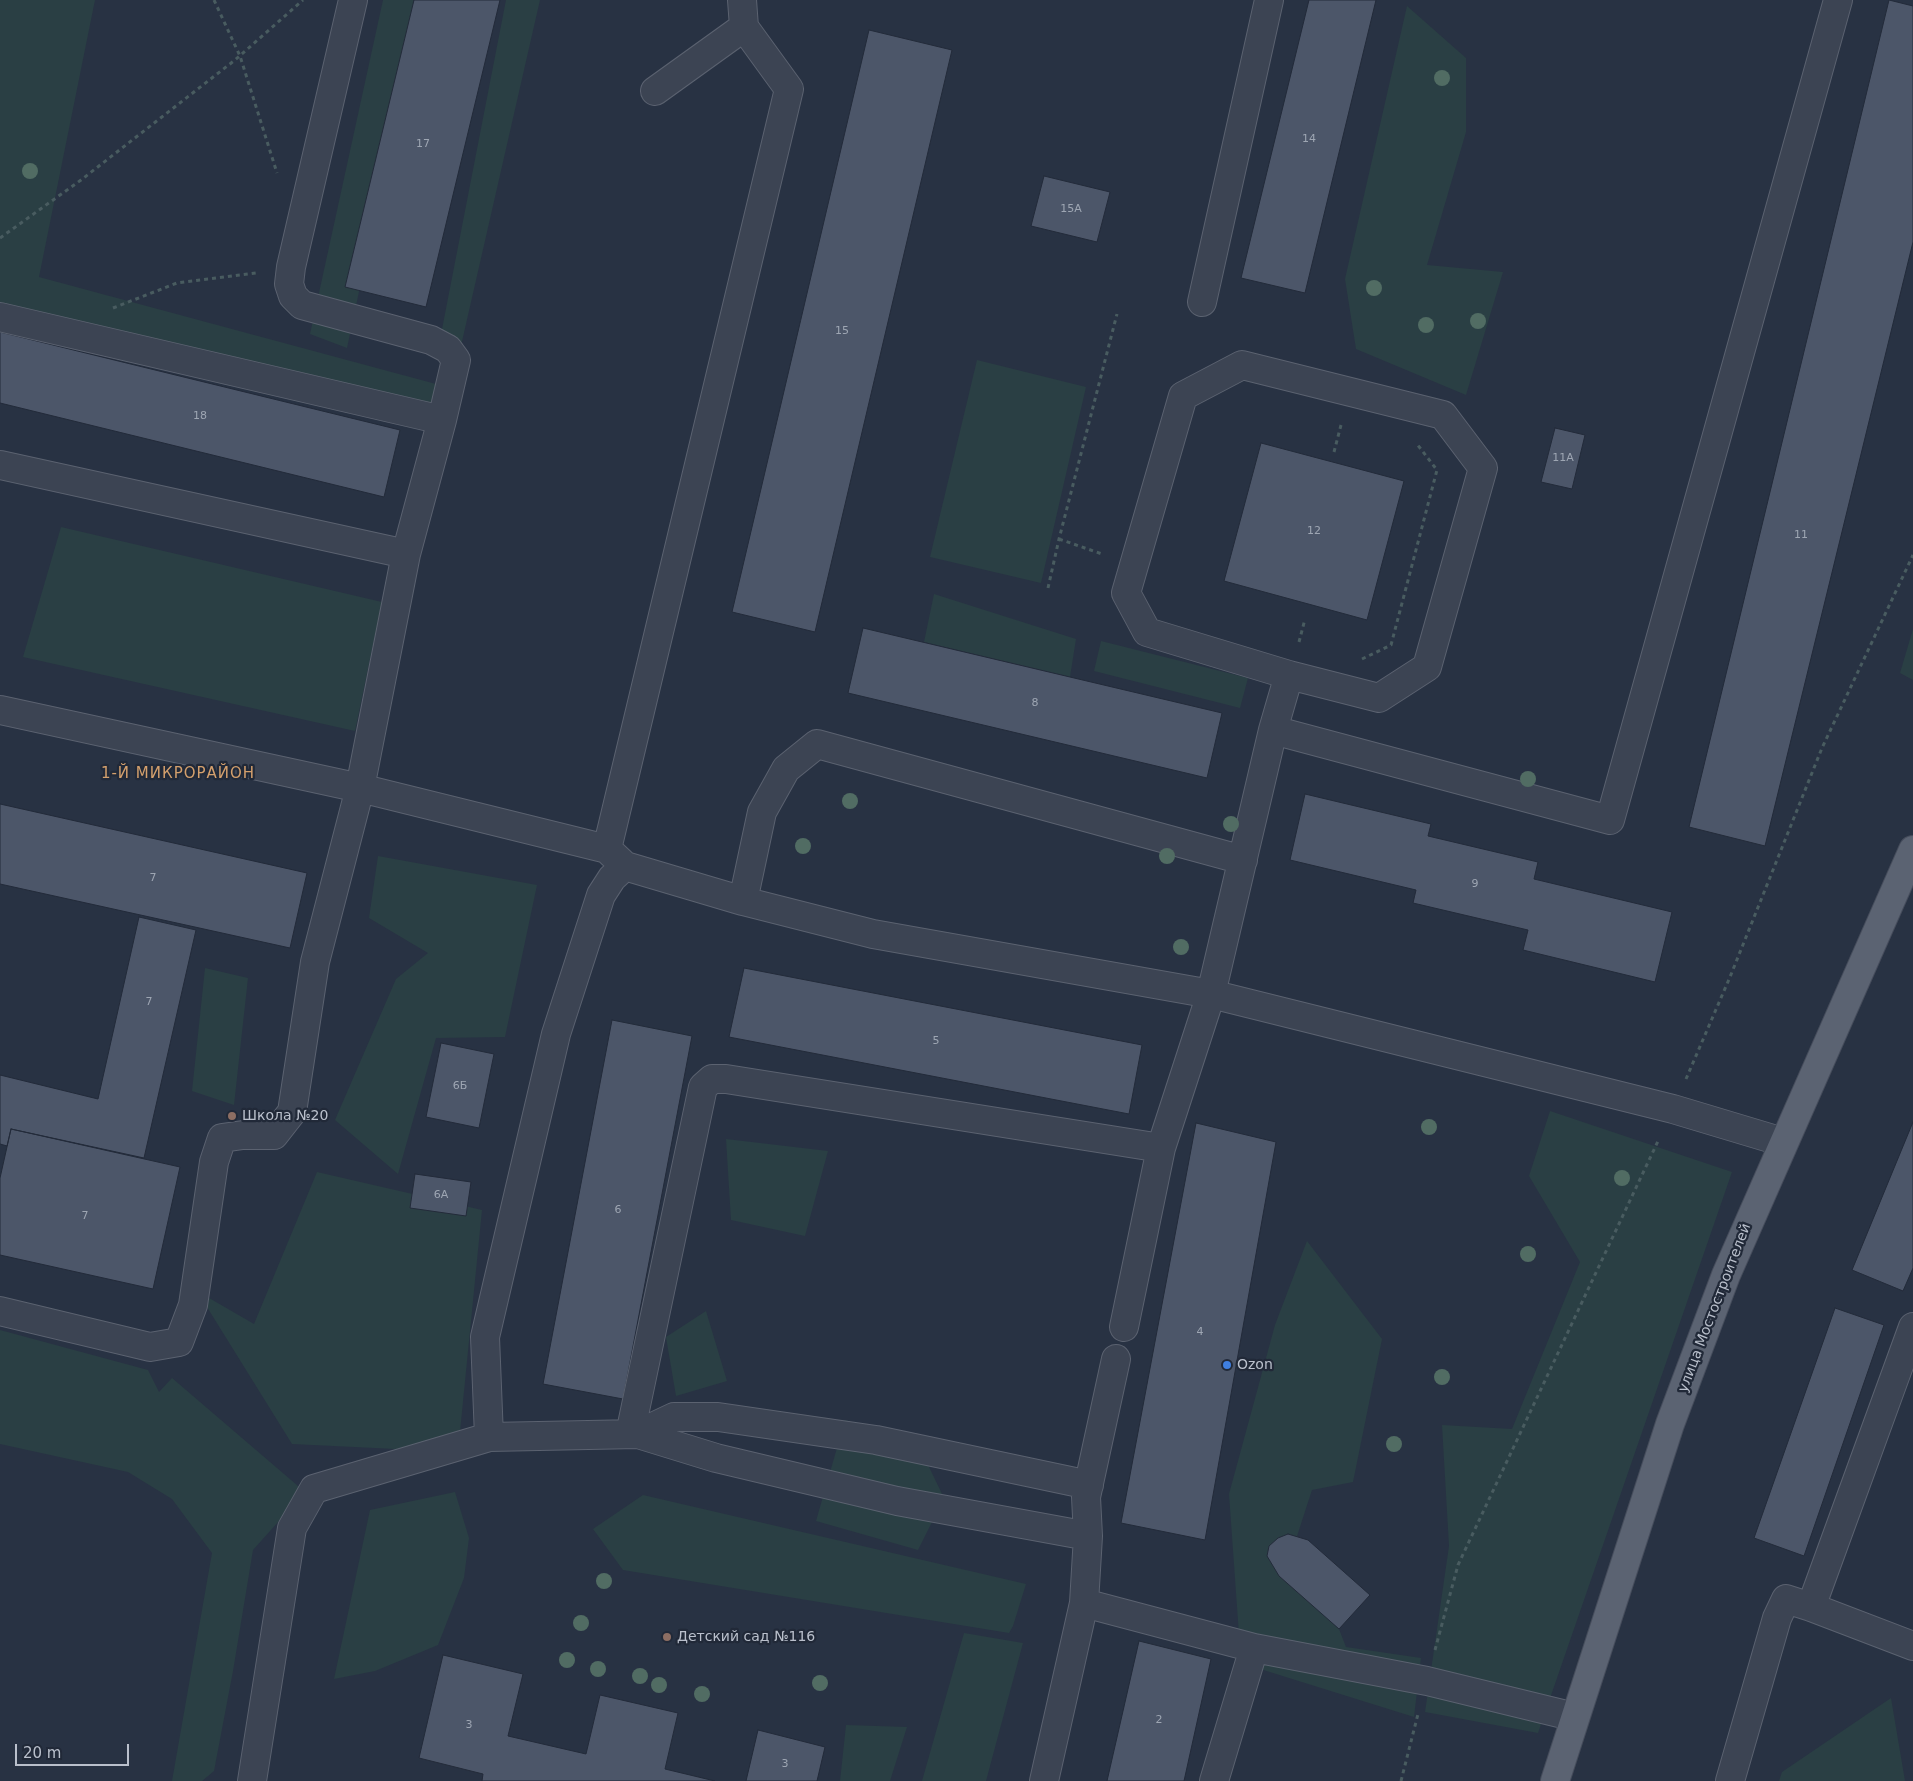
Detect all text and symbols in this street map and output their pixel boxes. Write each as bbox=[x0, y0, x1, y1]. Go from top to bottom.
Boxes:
house number: 14 bbox=[1302, 132, 1316, 146]
house number: 17 bbox=[416, 137, 430, 151]
house number: 15А bbox=[1060, 202, 1082, 216]
house number: 15 bbox=[835, 324, 849, 338]
house number: 18 bbox=[193, 409, 207, 423]
house number: 11А bbox=[1552, 451, 1574, 465]
house number: 12 bbox=[1307, 524, 1321, 538]
house number: 11 bbox=[1794, 528, 1808, 542]
house number: 8 bbox=[1032, 696, 1038, 710]
district label: 1-Й МИКРОРАЙОН bbox=[99, 765, 257, 783]
house number: 7 bbox=[150, 871, 156, 885]
house number: 9 bbox=[1472, 877, 1478, 891]
house number: 7 bbox=[146, 995, 152, 1009]
house number: 5 bbox=[933, 1034, 939, 1048]
house number: 6Б bbox=[453, 1079, 467, 1093]
place label: Школа №20 bbox=[242, 1108, 328, 1124]
marker: Школа №20 bbox=[226, 1110, 238, 1122]
house number: 6А bbox=[434, 1188, 448, 1202]
house number: 6 bbox=[615, 1203, 621, 1217]
house number: 7 bbox=[82, 1209, 88, 1223]
street label: улица Мостостроителей bbox=[1675, 1221, 1755, 1395]
house number: 4 bbox=[1197, 1325, 1203, 1339]
place label: Ozon bbox=[1237, 1357, 1273, 1373]
marker: Ozon bbox=[1221, 1359, 1233, 1371]
place label: Детский сад №116 bbox=[677, 1629, 815, 1645]
marker: Детский сад №116 bbox=[661, 1631, 673, 1643]
house number: 2 bbox=[1156, 1713, 1162, 1727]
house number: 3 bbox=[466, 1718, 472, 1732]
scale bar bbox=[18, 1734, 131, 1766]
text: 20 m bbox=[23, 1744, 61, 1762]
house number: 3 bbox=[782, 1757, 788, 1771]

